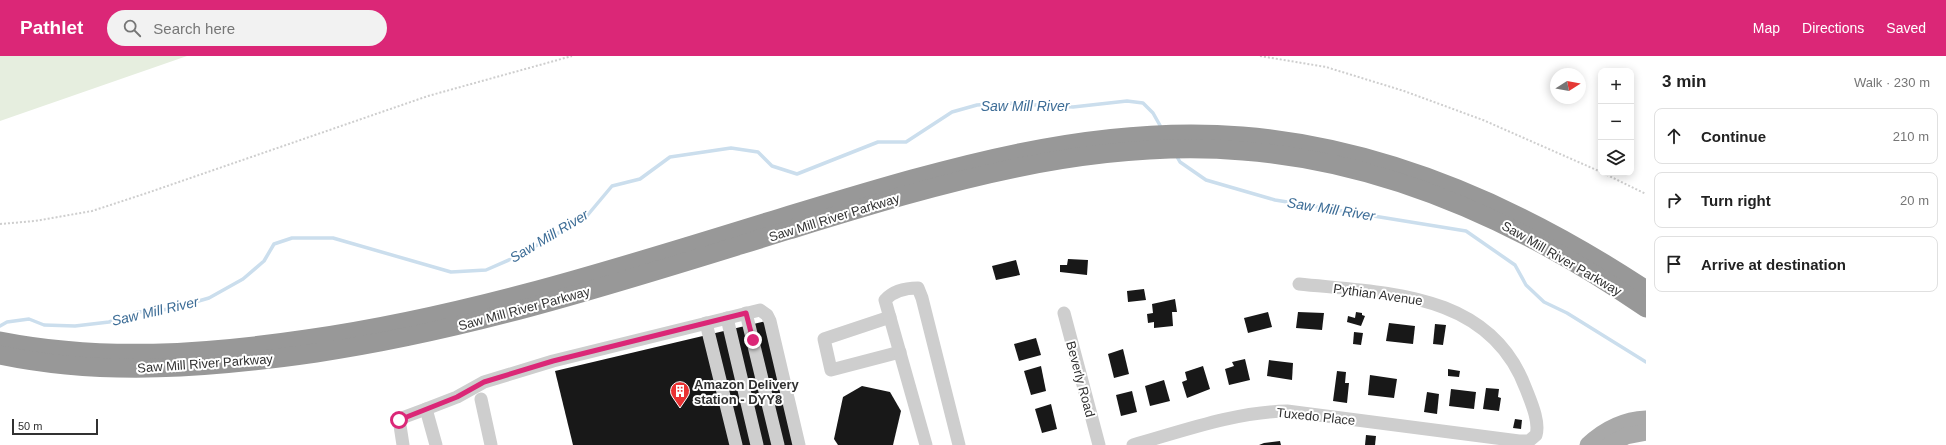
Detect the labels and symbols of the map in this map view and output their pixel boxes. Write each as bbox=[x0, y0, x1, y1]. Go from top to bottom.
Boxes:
north arrow bbox=[1550, 68, 1586, 104]
water label: Saw Mill River bbox=[981, 98, 1071, 114]
street label: Saw Mill River Parkway bbox=[767, 190, 902, 245]
water label: Saw Mill River bbox=[1286, 194, 1377, 224]
water label: Saw Mill River bbox=[507, 206, 592, 266]
street label: Saw Mill River Parkway bbox=[1499, 218, 1625, 299]
street label: Pythian Avenue bbox=[1332, 281, 1424, 308]
street label: Saw Mill River Parkway bbox=[457, 284, 592, 333]
water label: Saw Mill River bbox=[110, 293, 201, 329]
route end bbox=[744, 331, 762, 349]
street label: Beverly Road bbox=[1063, 339, 1098, 419]
street label: Saw Mill River Parkway bbox=[137, 351, 274, 376]
place label: Amazon Delivery station - DYY8 bbox=[694, 377, 800, 407]
building icon: Amazon Delivery station - DYY8 bbox=[669, 380, 691, 408]
street label: Tuxedo Place bbox=[1276, 405, 1356, 428]
route start bbox=[390, 411, 408, 429]
scale bar bbox=[12, 417, 98, 436]

